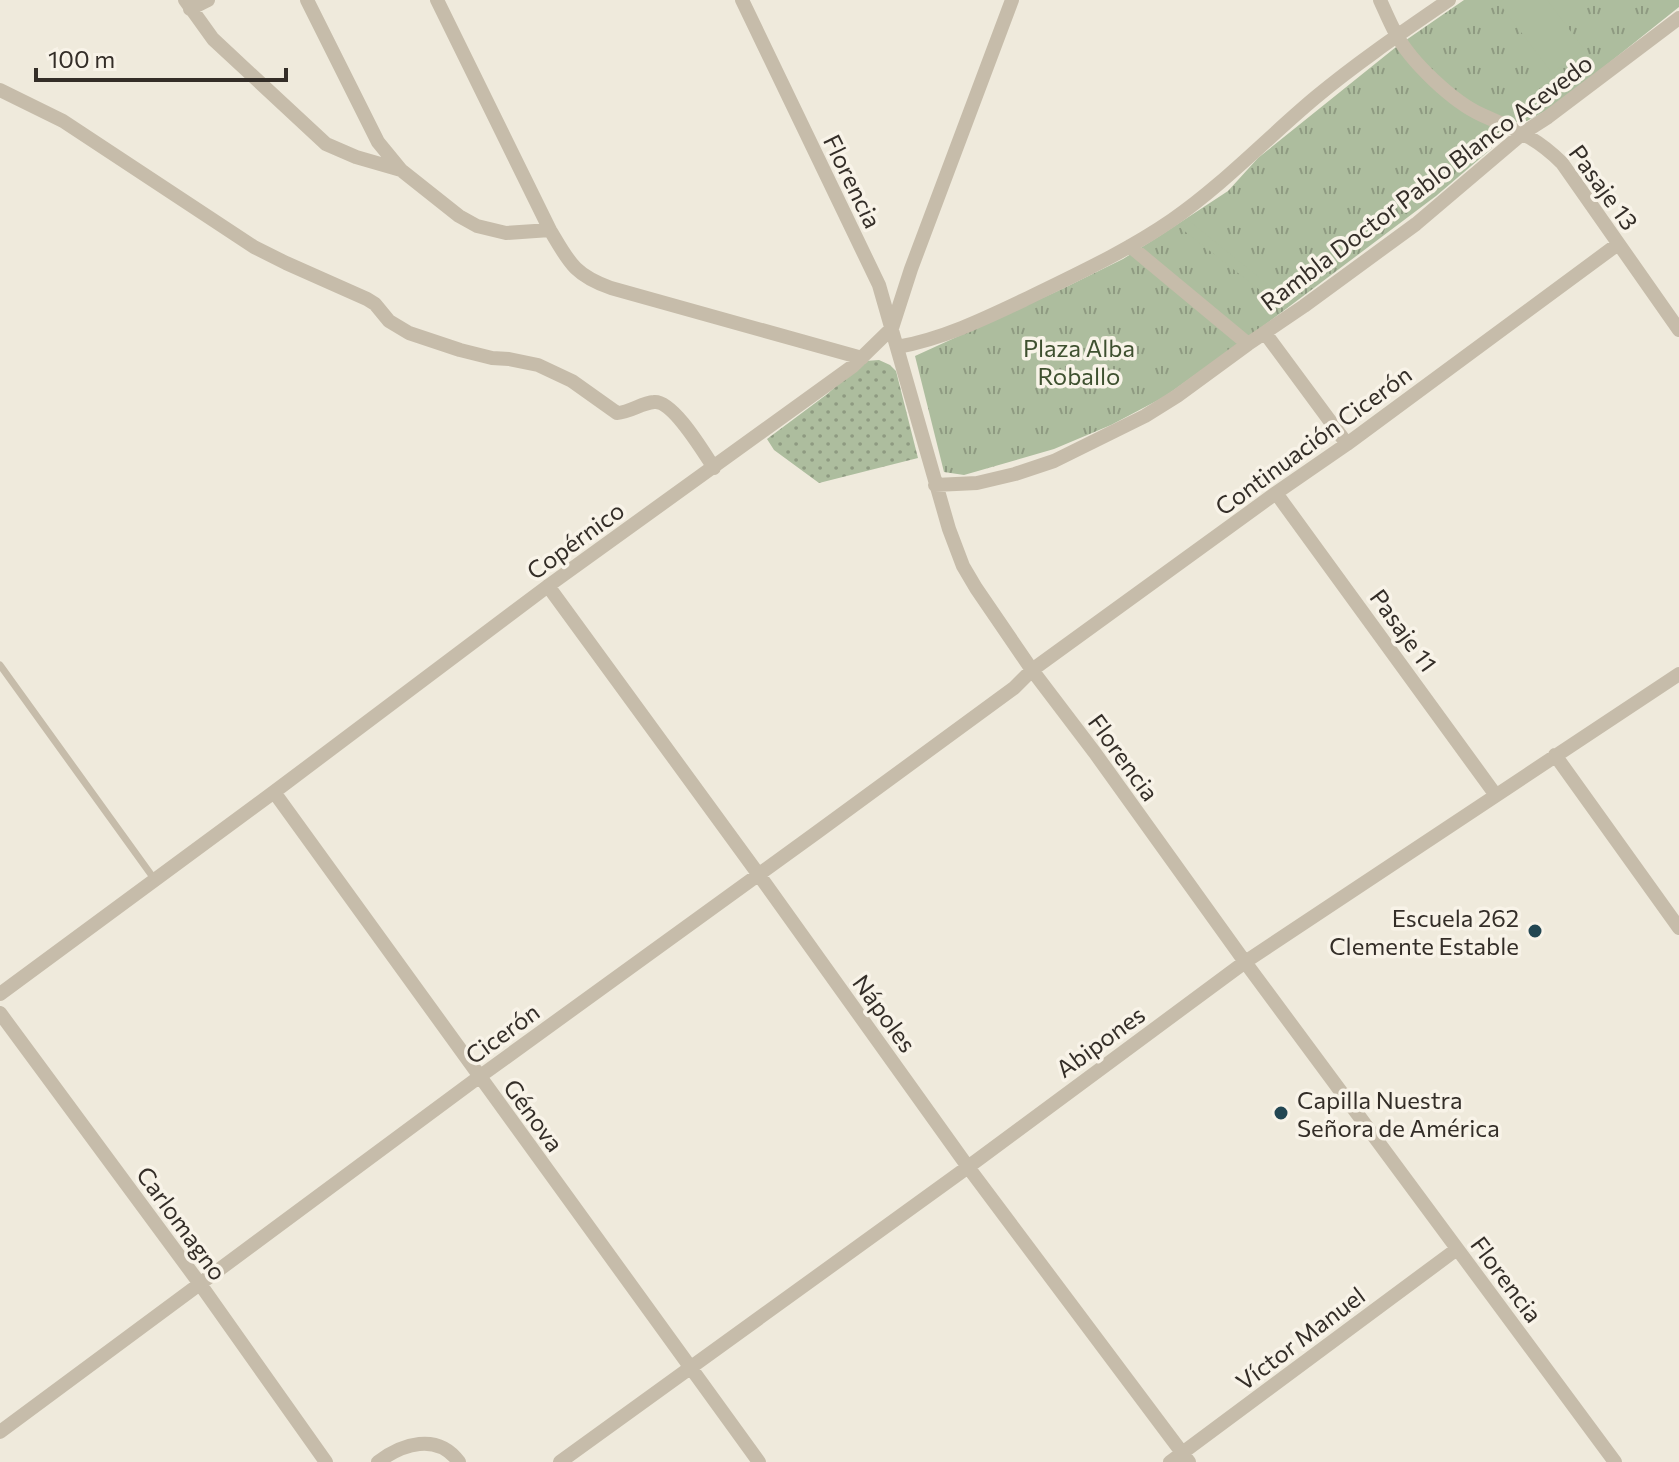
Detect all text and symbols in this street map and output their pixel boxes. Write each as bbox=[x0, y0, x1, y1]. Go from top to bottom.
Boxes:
scale bar bbox=[36, 32, 286, 82]
text: 100 m bbox=[48, 44, 115, 73]
street label: Rambla Doctor Pablo Blanco Acevedo bbox=[1255, 48, 1597, 316]
street label: Florencia bbox=[818, 130, 888, 232]
street label: Pasaje 13 bbox=[1563, 139, 1645, 235]
park label: Plaza Alba Roballo bbox=[1023, 333, 1135, 390]
street label: Continuación Cicerón bbox=[1209, 359, 1417, 521]
street label: Copérnico bbox=[521, 495, 629, 585]
street label: Pasaje 11 bbox=[1364, 583, 1444, 677]
street label: Florencia bbox=[1083, 708, 1165, 806]
place label: Escuela 262 Clemente Estable bbox=[1329, 903, 1519, 960]
marker: Escuela 262 Clemente Estable bbox=[1526, 922, 1544, 940]
street label: Nápoles bbox=[847, 969, 923, 1057]
street label: Cicerón bbox=[459, 996, 545, 1070]
street label: Abipones bbox=[1050, 999, 1150, 1083]
street label: Génova bbox=[498, 1073, 570, 1157]
place label: Capilla Nuestra Señora de América bbox=[1297, 1085, 1500, 1142]
marker: Capilla Nuestra Señora de América bbox=[1272, 1104, 1290, 1122]
street label: Carlomagno bbox=[131, 1160, 233, 1286]
street label: Florencia bbox=[1465, 1230, 1549, 1328]
street label: Víctor Manuel bbox=[1230, 1280, 1370, 1396]

